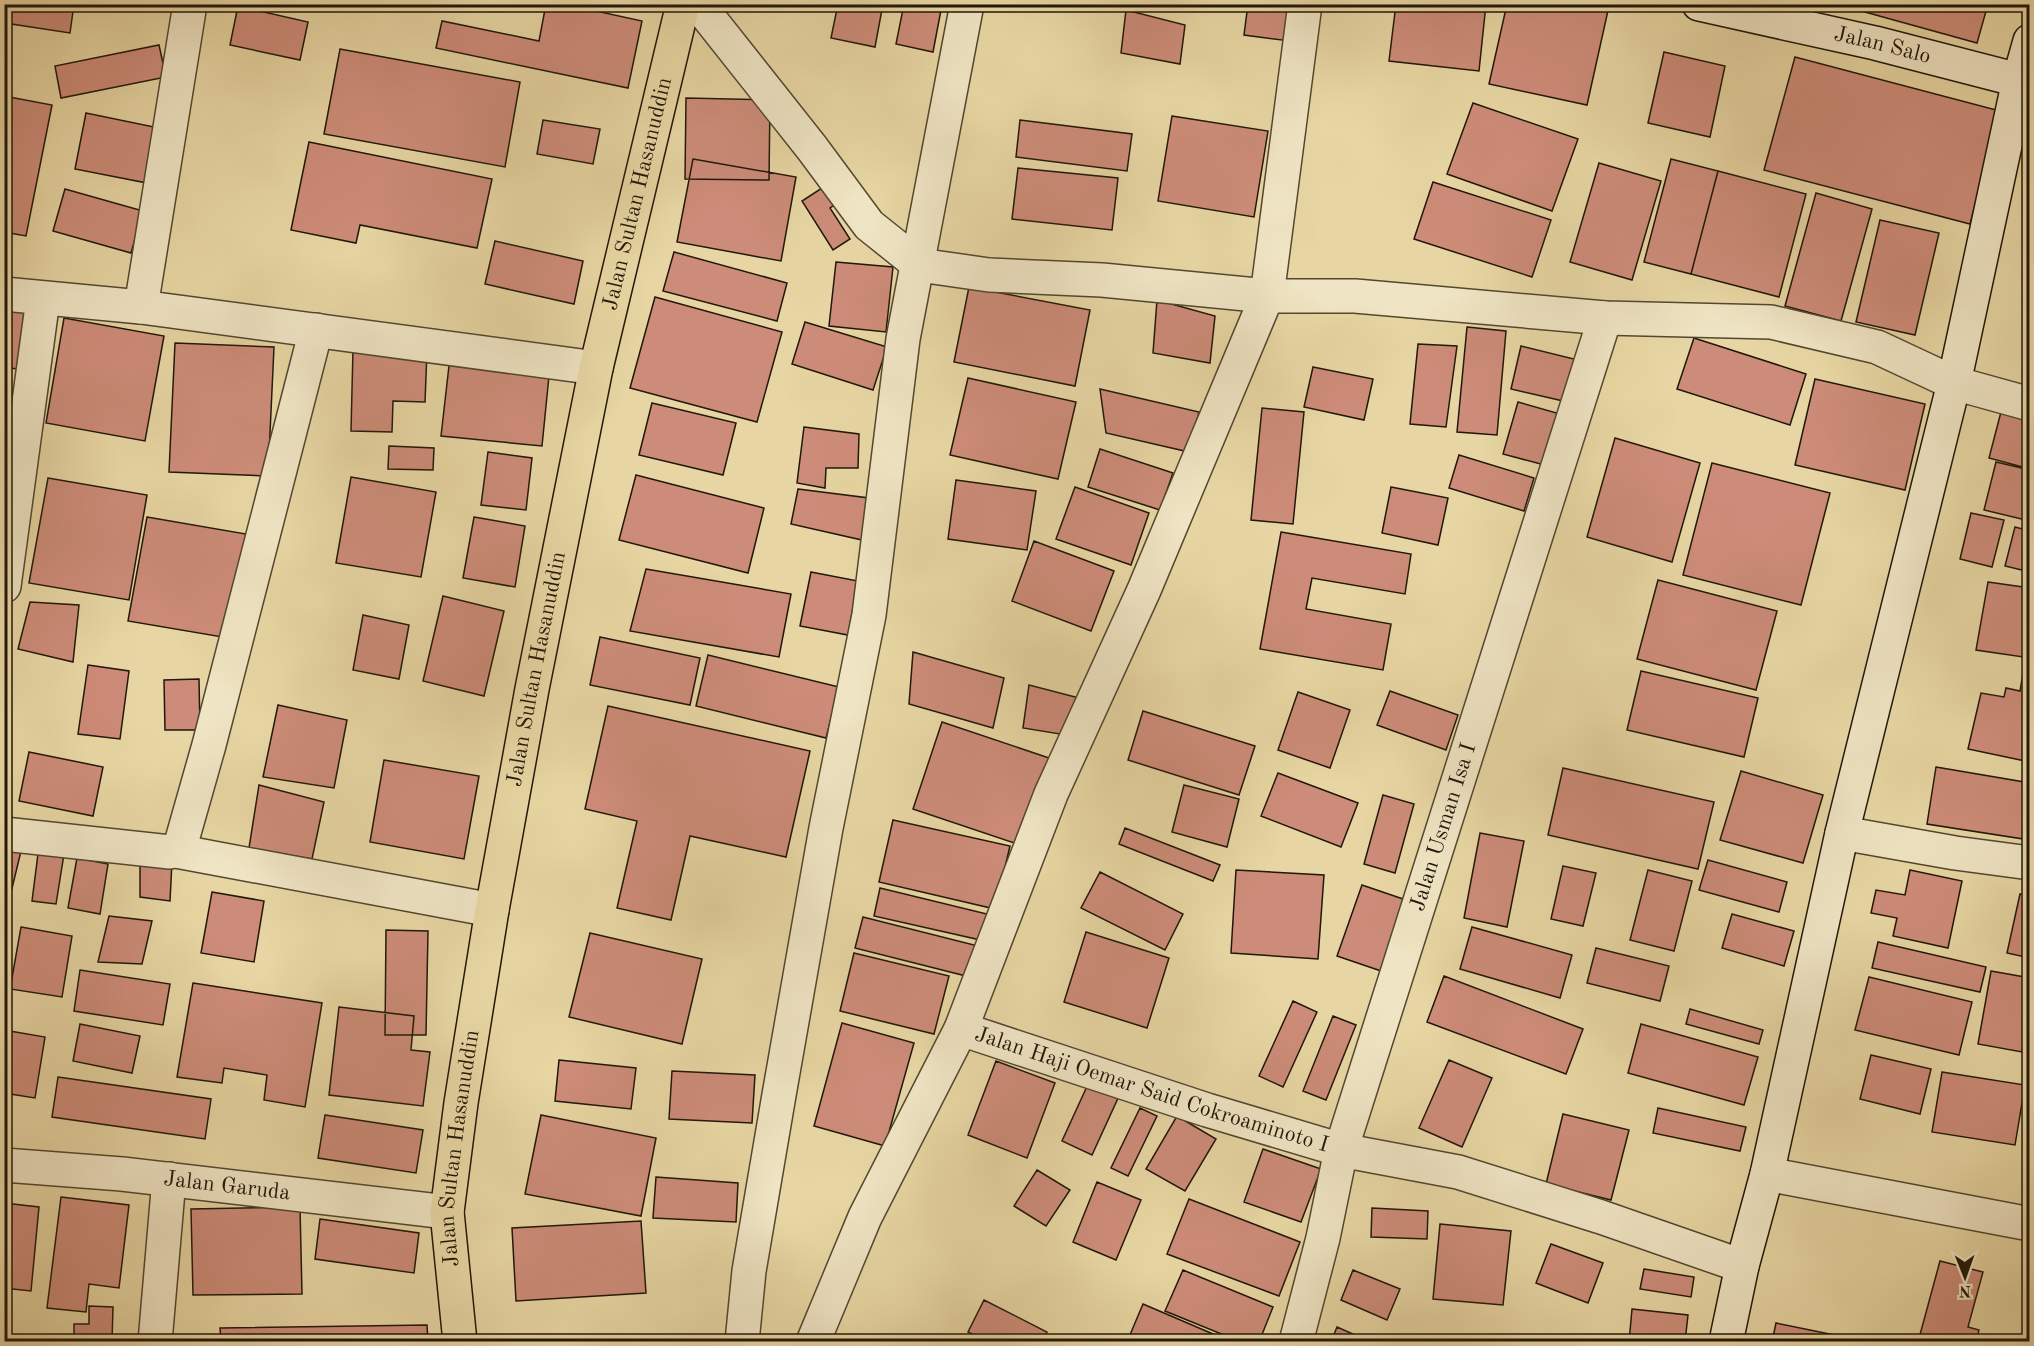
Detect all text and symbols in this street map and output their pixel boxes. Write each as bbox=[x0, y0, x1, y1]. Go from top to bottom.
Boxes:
street label: Jalan Salo bbox=[1832, 23, 1933, 68]
street label: Jalan Sultan Hasanuddin bbox=[599, 75, 676, 312]
street label: Jalan Sultan Hasanuddin bbox=[504, 550, 570, 788]
street label: Jalan Usman Isa I bbox=[1407, 741, 1480, 914]
street label: Jalan Haji Oemar Said Cokroaminoto I bbox=[972, 1023, 1331, 1157]
street label: Jalan Sultan Hasanuddin bbox=[436, 1028, 484, 1268]
street label: Jalan Garuda bbox=[162, 1168, 292, 1205]
north arrow bbox=[1935, 1247, 1995, 1307]
text: N bbox=[1958, 1282, 1971, 1298]

